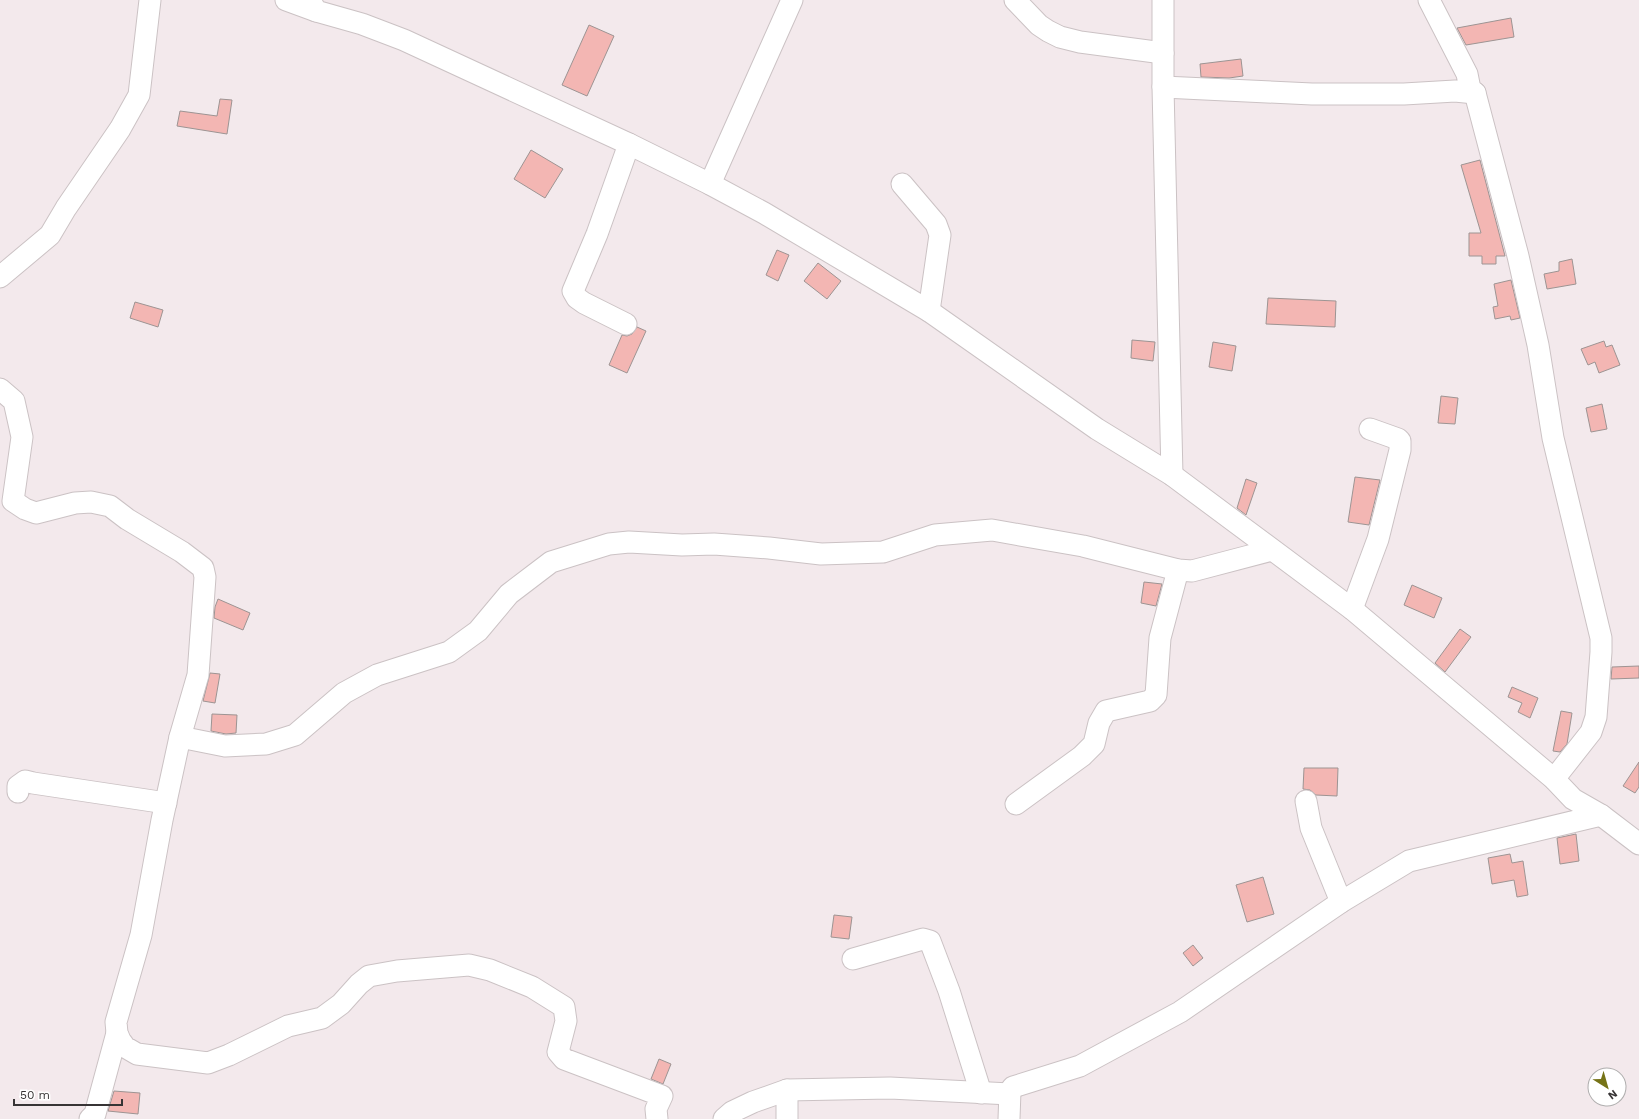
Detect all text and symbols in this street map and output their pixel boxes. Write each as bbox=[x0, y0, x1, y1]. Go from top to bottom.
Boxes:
north arrow bbox=[1587, 1067, 1627, 1107]
scale bar bbox=[14, 1081, 122, 1107]
text: N bbox=[1606, 1087, 1620, 1102]
text: 50 m bbox=[20, 1088, 50, 1102]

